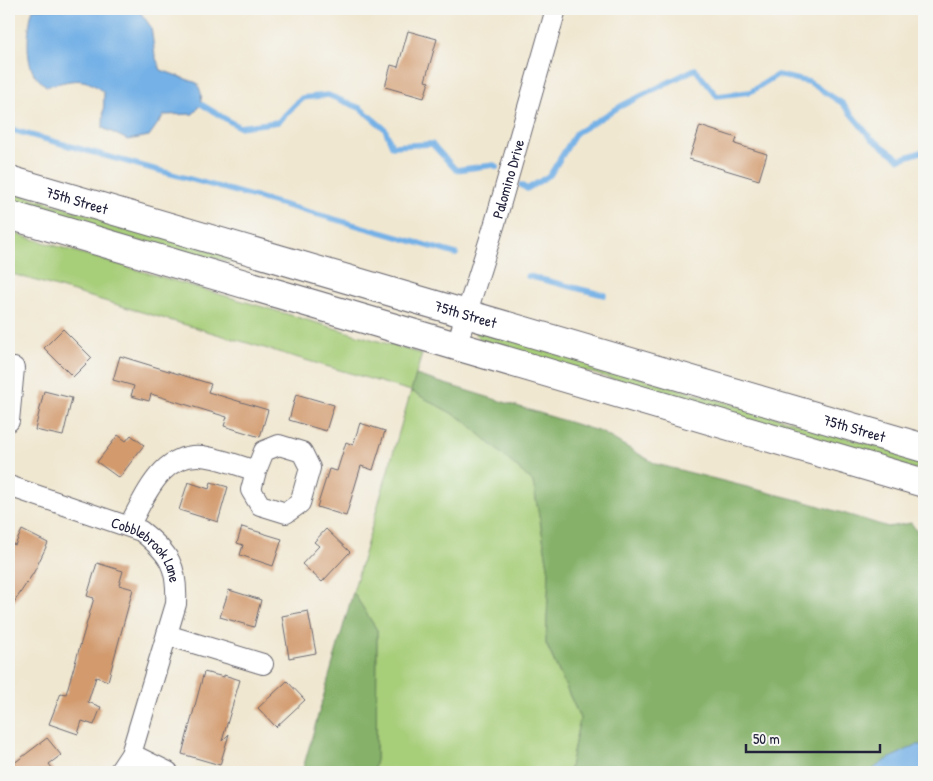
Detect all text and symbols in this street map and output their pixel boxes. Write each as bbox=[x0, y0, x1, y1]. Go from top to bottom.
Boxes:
street label: Palomino Drive bbox=[486, 137, 529, 221]
street label: 75th Street bbox=[44, 181, 111, 219]
street label: 75th Street bbox=[432, 295, 500, 333]
street label: 75th Street bbox=[821, 409, 889, 447]
street label: Cobblebrook Lane bbox=[108, 511, 186, 584]
scale bar bbox=[746, 721, 879, 753]
text: 50 m bbox=[753, 728, 780, 749]

